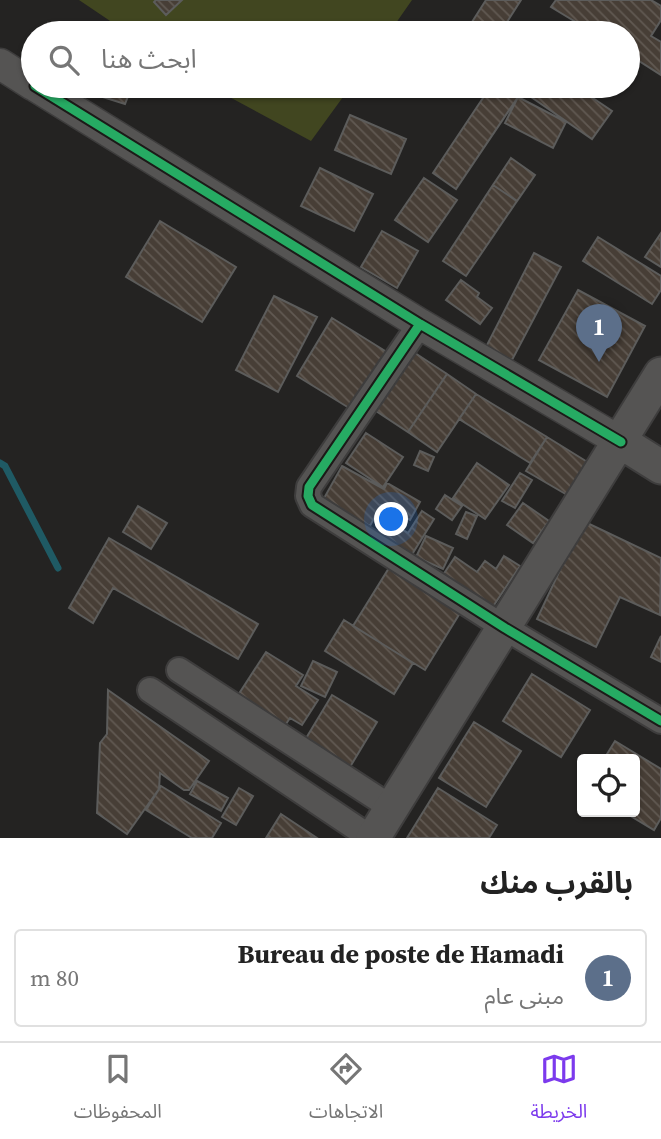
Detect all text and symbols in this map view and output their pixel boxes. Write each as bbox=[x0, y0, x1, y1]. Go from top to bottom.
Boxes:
search box bbox=[21, 21, 640, 98]
icon: search bbox=[45, 41, 83, 79]
text: ابحث هنا bbox=[101, 41, 197, 77]
pin: 1 bbox=[576, 304, 622, 362]
your location bbox=[374, 502, 408, 536]
map controls bbox=[577, 754, 640, 817]
button: locate bbox=[577, 754, 640, 817]
text: بالقرب منك bbox=[480, 862, 633, 903]
text: Bureau de poste de Hamadi bbox=[238, 936, 564, 972]
text: 80 m bbox=[30, 962, 79, 994]
text: 1 bbox=[602, 962, 614, 994]
text: مبنى عام bbox=[484, 980, 564, 1012]
tab: المحفوظات bbox=[74, 1050, 162, 1132]
tab: الاتجاهات bbox=[309, 1050, 383, 1132]
tab: الخريطة bbox=[530, 1050, 587, 1132]

